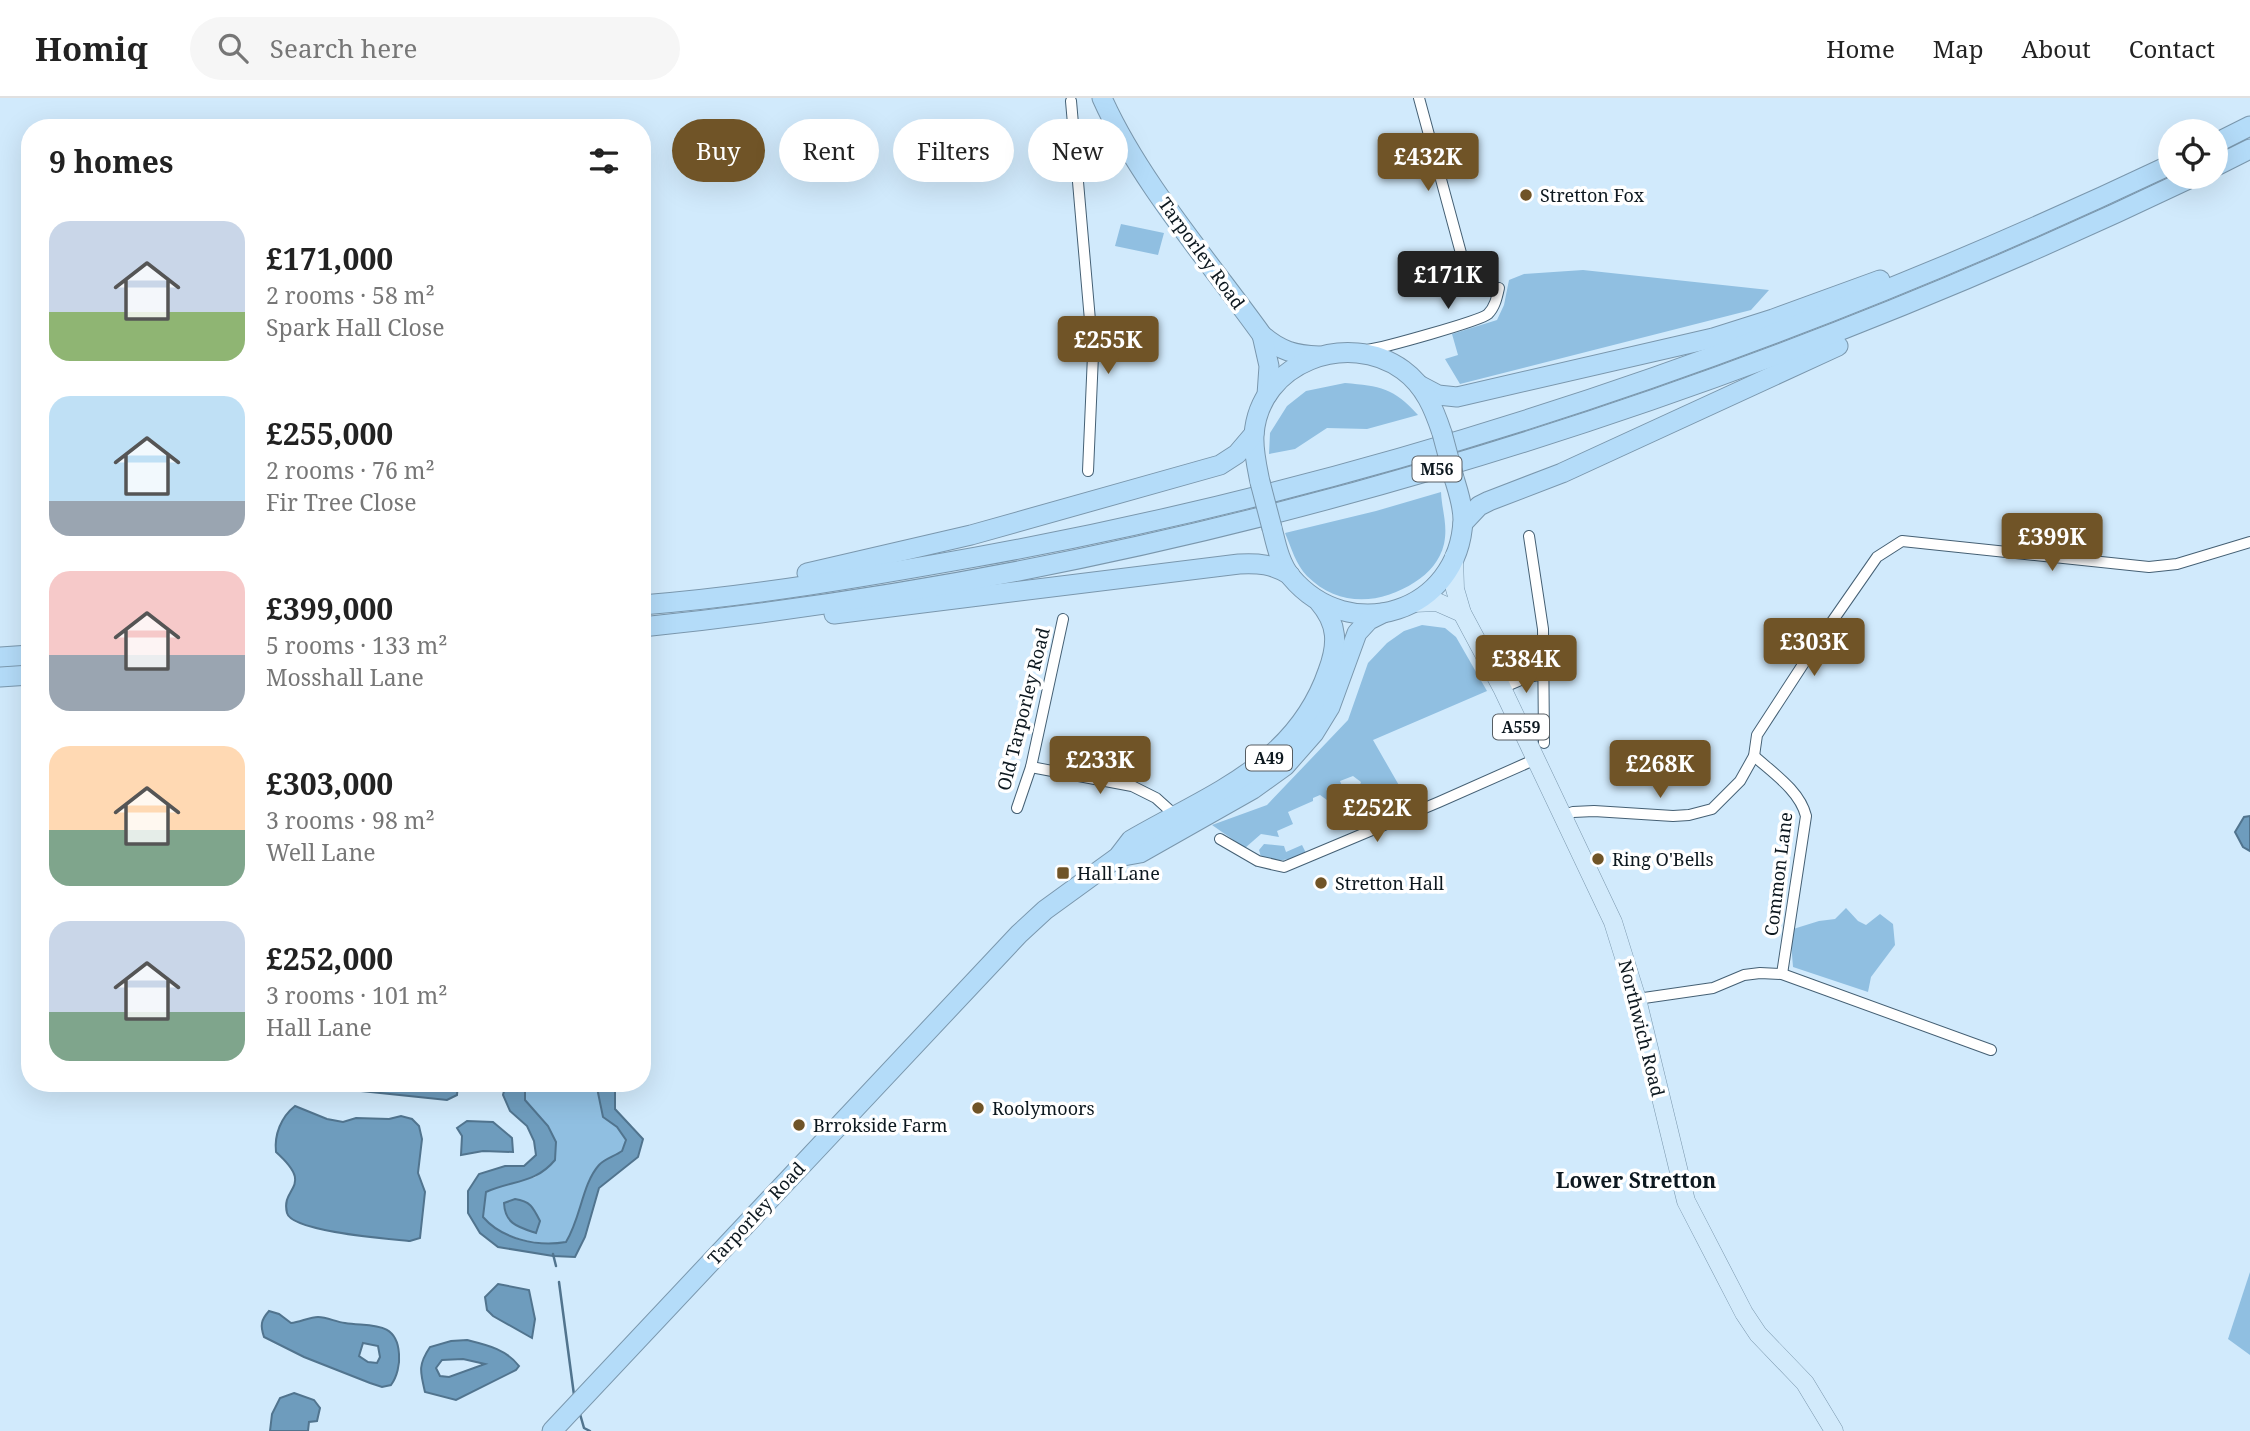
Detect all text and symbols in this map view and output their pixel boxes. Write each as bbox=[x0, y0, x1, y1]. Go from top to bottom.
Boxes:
search box bbox=[190, 17, 680, 80]
text: Homiq bbox=[35, 26, 148, 71]
icon: search bbox=[214, 29, 252, 67]
text: Search here bbox=[270, 30, 417, 66]
text: Home bbox=[1826, 32, 1895, 65]
text: Map bbox=[1933, 32, 1984, 65]
text: About bbox=[2022, 32, 2091, 65]
text: Contact bbox=[2129, 32, 2215, 65]
chip: Buy bbox=[672, 119, 765, 182]
chip: Rent bbox=[779, 119, 879, 182]
chip: Filters bbox=[893, 119, 1014, 182]
chip: New bbox=[1028, 119, 1128, 182]
map controls bbox=[2158, 119, 2228, 189]
button: locate bbox=[2158, 119, 2228, 189]
pin: £432K bbox=[1379, 134, 1477, 193]
text: £432K bbox=[1394, 140, 1462, 172]
text: 9 homes bbox=[49, 141, 173, 182]
icon: filters bbox=[585, 142, 623, 180]
place label: Stretton Fox bbox=[1540, 183, 1645, 207]
marker: Stretton Fox bbox=[1518, 187, 1534, 203]
street label: Tarporley Road bbox=[1153, 192, 1251, 314]
text: £171,000 bbox=[266, 238, 393, 279]
icon: home bbox=[105, 249, 189, 333]
pin: £171K bbox=[1399, 252, 1497, 311]
text: £171K bbox=[1414, 258, 1482, 290]
text: 2 rooms · 58 m² bbox=[266, 279, 435, 311]
text: Spark Hall Close bbox=[266, 311, 444, 343]
pin: £255K bbox=[1059, 316, 1157, 376]
text: £255K bbox=[1074, 323, 1142, 355]
text: £255,000 bbox=[266, 413, 393, 454]
icon: home bbox=[105, 424, 189, 508]
text: 2 rooms · 76 m² bbox=[266, 454, 435, 486]
road number: M56 bbox=[1412, 456, 1462, 482]
text: Fir Tree Close bbox=[266, 486, 416, 518]
pin: £399K bbox=[2003, 514, 2101, 573]
text: £399K bbox=[2018, 520, 2086, 552]
text: £399,000 bbox=[266, 588, 393, 629]
icon: home bbox=[105, 599, 189, 683]
pin: £303K bbox=[1765, 618, 1863, 678]
street label: Old Tarporley Road bbox=[991, 625, 1055, 793]
text: £303K bbox=[1780, 625, 1848, 657]
text: 5 rooms · 133 m² bbox=[266, 629, 448, 661]
pin: £384K bbox=[1477, 636, 1575, 695]
text: £384K bbox=[1492, 642, 1560, 674]
text: Mosshall Lane bbox=[266, 661, 424, 693]
road number: A559 bbox=[1493, 714, 1549, 740]
pin: £233K bbox=[1051, 736, 1149, 796]
pin: £268K bbox=[1611, 740, 1709, 800]
text: £233K bbox=[1066, 743, 1134, 775]
road number: A49 bbox=[1246, 746, 1292, 771]
text: £268K bbox=[1626, 747, 1694, 779]
text: £303,000 bbox=[266, 763, 393, 804]
icon: home bbox=[105, 774, 189, 858]
pin: £252K bbox=[1328, 784, 1426, 844]
text: £252K bbox=[1343, 791, 1411, 823]
text: 3 rooms · 98 m² bbox=[266, 804, 435, 836]
street label: Common Lane bbox=[1758, 811, 1798, 937]
text: Well Lane bbox=[266, 836, 376, 868]
place label: Ring O'Bells bbox=[1612, 847, 1714, 871]
marker: Ring O'Bells bbox=[1590, 851, 1606, 867]
place label: Hall Lane bbox=[1077, 861, 1160, 885]
marker: Hall Lane bbox=[1055, 865, 1071, 881]
place label: Stretton Hall bbox=[1335, 871, 1445, 895]
marker: Stretton Hall bbox=[1313, 875, 1329, 891]
text: £252,000 bbox=[266, 938, 393, 979]
icon: home bbox=[105, 949, 189, 1033]
street label: Northwich Road bbox=[1613, 957, 1671, 1099]
text: 3 rooms · 101 m² bbox=[266, 979, 448, 1011]
text: Hall Lane bbox=[266, 1011, 372, 1043]
place label: Roolymoors bbox=[992, 1096, 1095, 1120]
marker: Roolymoors bbox=[970, 1100, 986, 1116]
place label: Brrokside Farm bbox=[813, 1113, 947, 1137]
marker: Brrokside Farm bbox=[791, 1117, 807, 1133]
street label: Tarporley Road bbox=[702, 1156, 810, 1270]
district label: Lower Stretton bbox=[1556, 1166, 1716, 1194]

